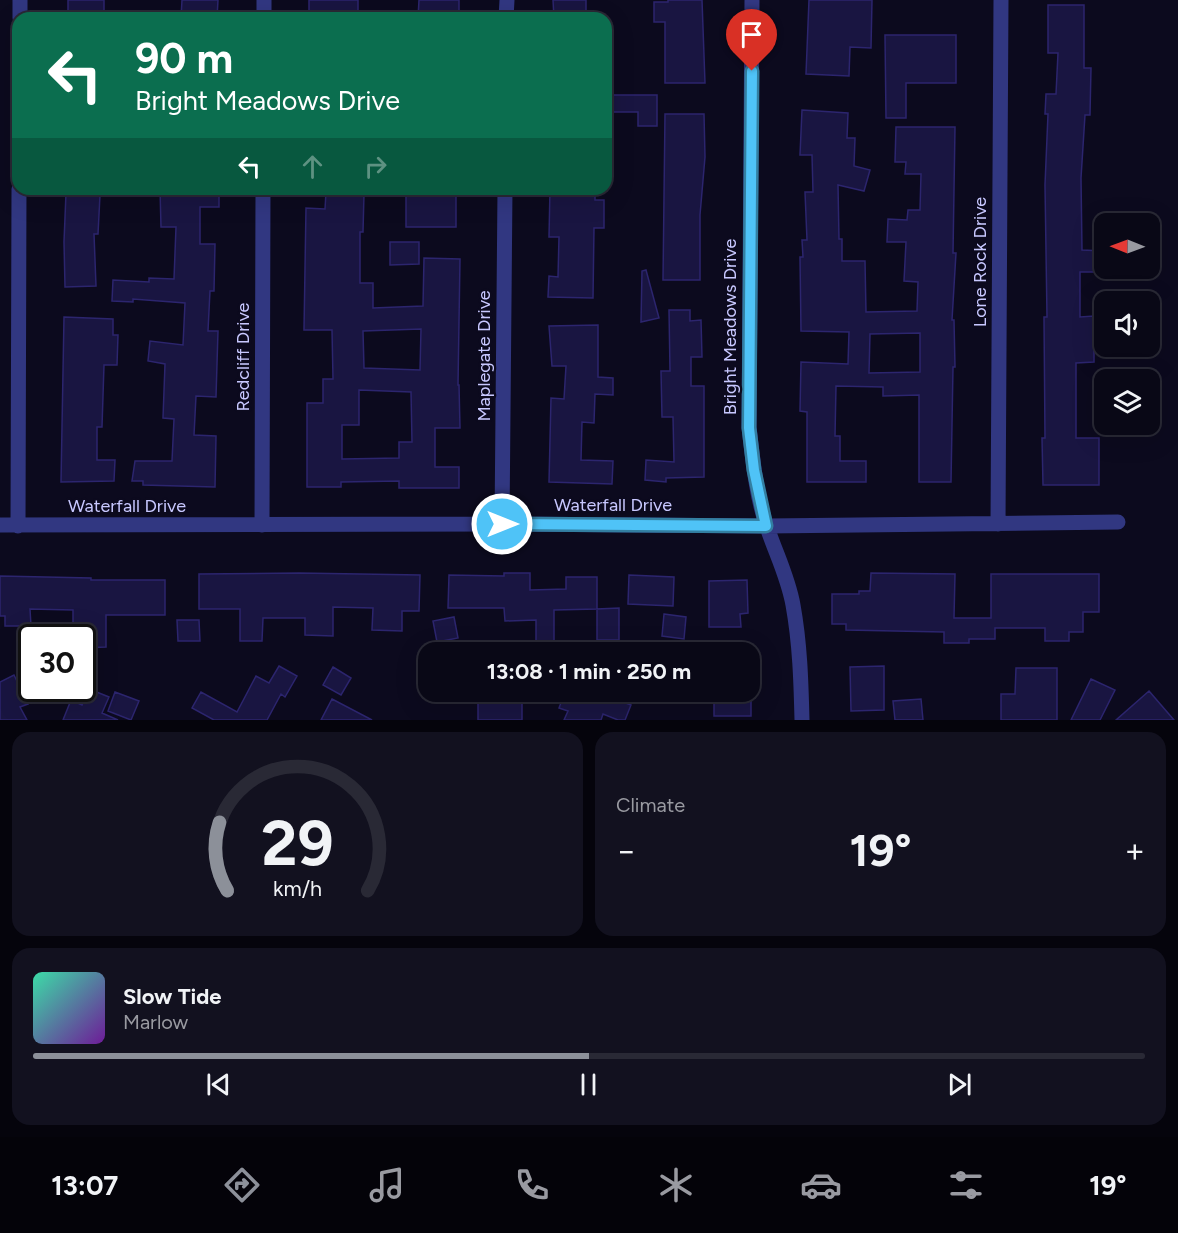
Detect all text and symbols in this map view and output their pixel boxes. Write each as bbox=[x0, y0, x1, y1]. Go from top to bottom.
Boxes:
pin bbox=[726, 9, 777, 71]
icon: arrive bbox=[735, 18, 768, 51]
text: 90 m bbox=[135, 33, 233, 84]
icon: left bbox=[36, 36, 114, 114]
text: Bright Meadows Drive bbox=[135, 84, 400, 117]
icon: left bbox=[233, 150, 266, 183]
icon: ahead bbox=[296, 150, 329, 183]
icon: right bbox=[359, 150, 392, 183]
street label: Lone Rock Drive bbox=[969, 197, 991, 327]
north arrow bbox=[1094, 213, 1160, 279]
map controls bbox=[1094, 213, 1160, 435]
street label: Bright Meadows Drive bbox=[719, 238, 741, 415]
street label: Maplegate Drive bbox=[473, 290, 495, 422]
button: sound bbox=[1094, 291, 1160, 357]
street label: Redcliff Drive bbox=[232, 302, 254, 411]
button: layers bbox=[1094, 369, 1160, 435]
position arrow bbox=[470, 492, 534, 556]
street label: Waterfall Drive bbox=[554, 494, 672, 516]
street label: Waterfall Drive bbox=[68, 495, 186, 517]
speed limit sign: 30 bbox=[18, 624, 96, 702]
text: 13:08 · 1 min · 250 m bbox=[487, 658, 691, 685]
text: Climate bbox=[616, 793, 685, 817]
text: 29 bbox=[261, 806, 334, 881]
text: 19° bbox=[849, 823, 912, 877]
text: − bbox=[616, 831, 637, 870]
text: + bbox=[1124, 831, 1145, 870]
text: km/h bbox=[273, 876, 322, 901]
text: Slow Tide bbox=[123, 983, 222, 1010]
text: Marlow bbox=[123, 1010, 188, 1034]
icon: previous bbox=[202, 1068, 235, 1101]
icon: pause bbox=[572, 1068, 605, 1101]
icon: next bbox=[943, 1068, 976, 1101]
icon: directions bbox=[221, 1164, 263, 1206]
icon: music bbox=[366, 1164, 408, 1206]
icon: phone bbox=[511, 1164, 553, 1206]
icon: climate bbox=[655, 1164, 697, 1206]
icon: car bbox=[800, 1164, 842, 1206]
icon: filters bbox=[945, 1164, 987, 1206]
text: 13:07 bbox=[51, 1169, 118, 1202]
text: 19° bbox=[1089, 1169, 1127, 1202]

